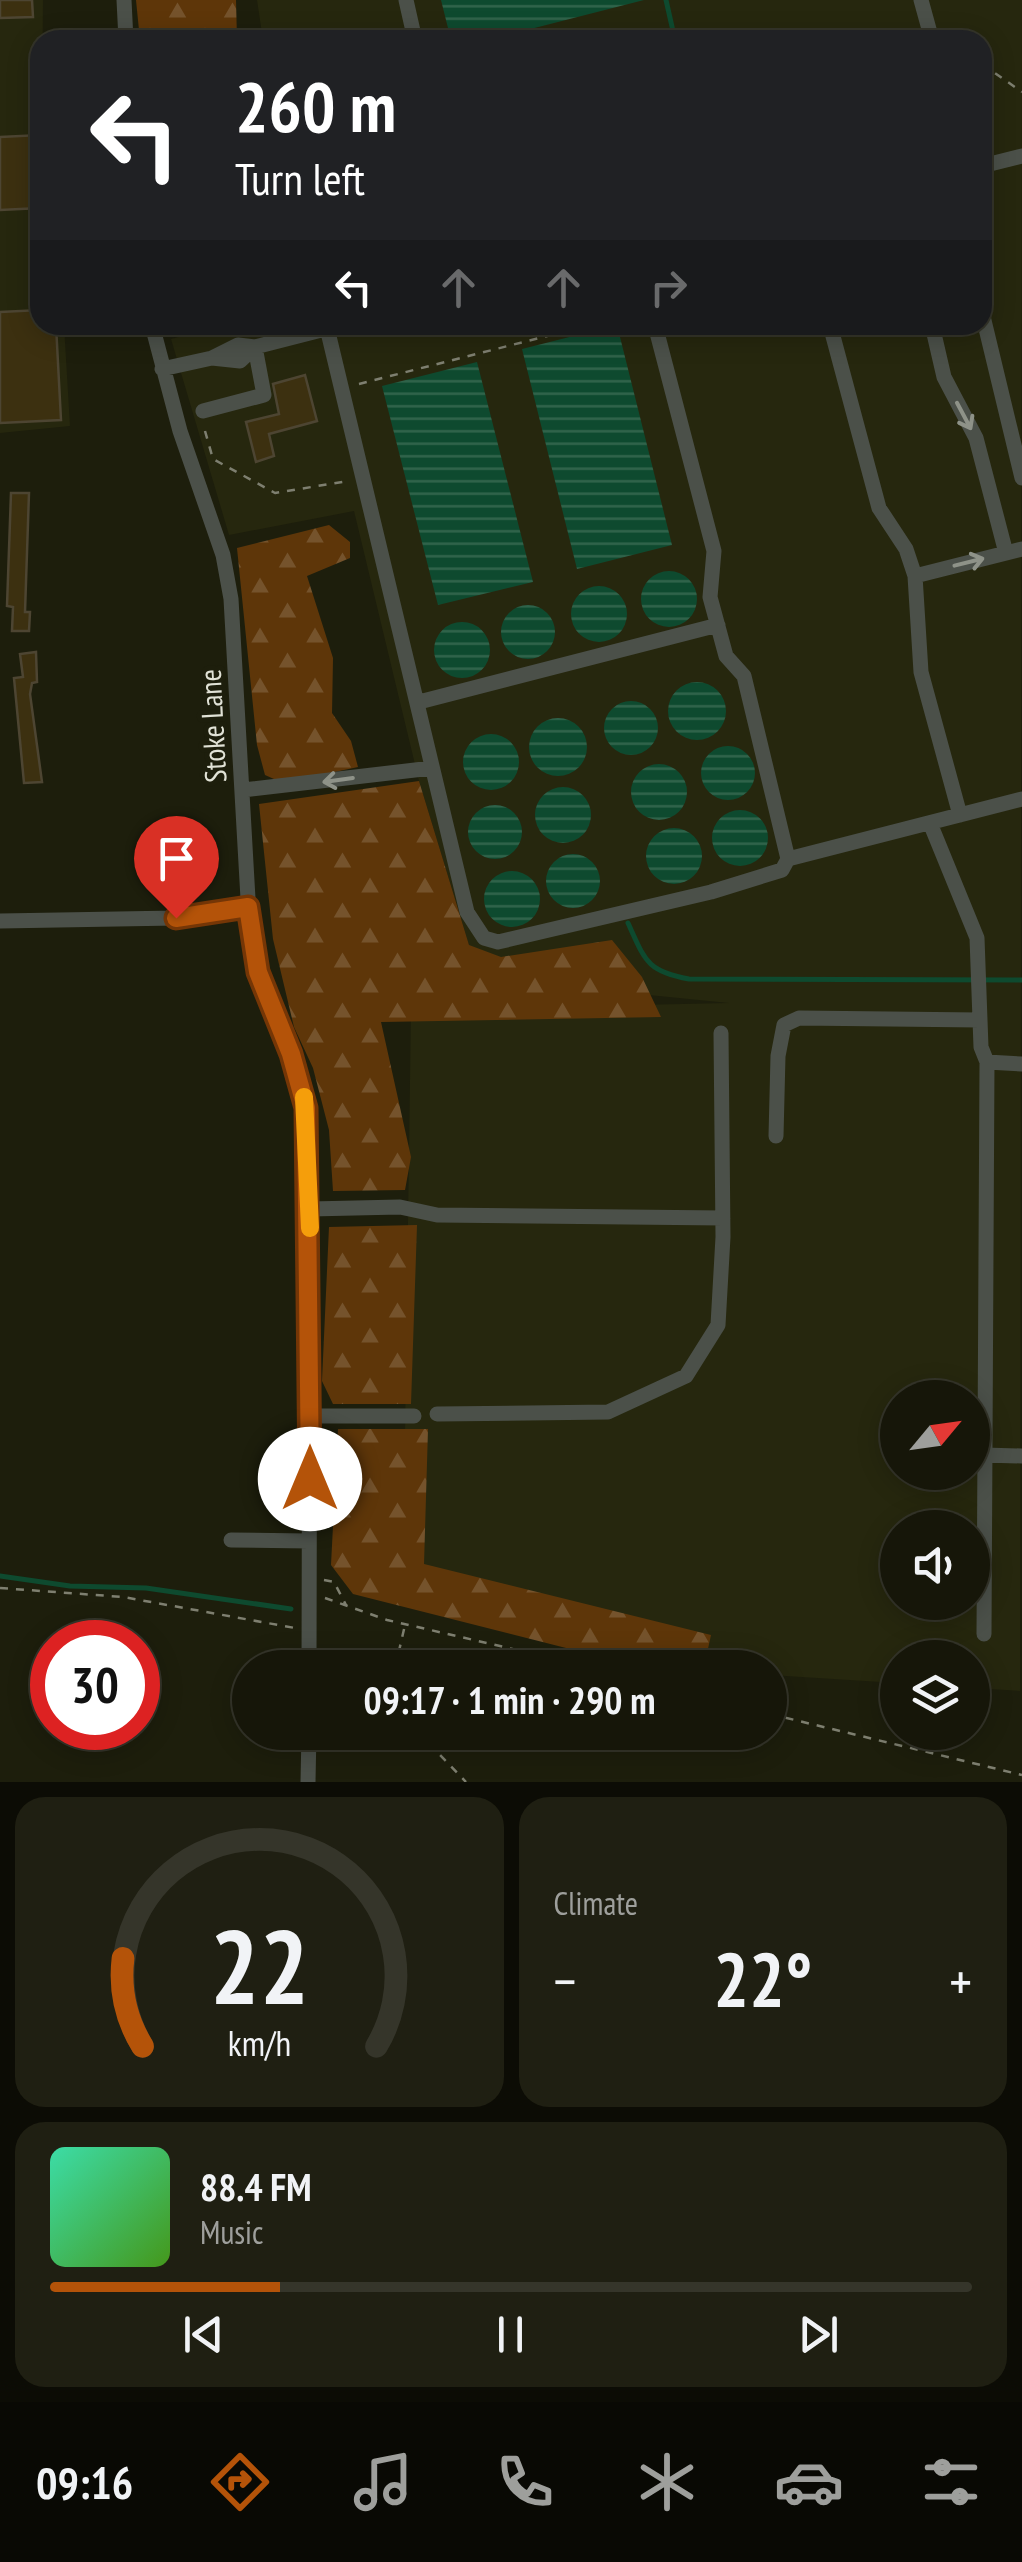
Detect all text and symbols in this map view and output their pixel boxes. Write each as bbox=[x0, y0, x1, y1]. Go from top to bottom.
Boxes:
text: 260 m bbox=[235, 61, 396, 151]
icon: left bbox=[70, 70, 200, 200]
text: Turn left bbox=[235, 149, 365, 207]
icon: left bbox=[326, 260, 381, 315]
icon: ahead bbox=[431, 260, 486, 315]
icon: ahead bbox=[536, 260, 591, 315]
icon: right bbox=[641, 260, 696, 315]
one-way arrow bbox=[955, 400, 975, 430]
one-way arrow bbox=[953, 552, 984, 571]
street label: Stoke Lane bbox=[190, 668, 234, 784]
one-way arrow bbox=[322, 771, 354, 789]
pin bbox=[134, 816, 219, 919]
icon: arrive bbox=[149, 831, 204, 886]
north arrow bbox=[880, 1380, 990, 1490]
map controls bbox=[880, 1380, 990, 1750]
position arrow bbox=[258, 1427, 362, 1531]
button: sound bbox=[880, 1510, 990, 1620]
speed limit sign: 30 bbox=[30, 1620, 160, 1750]
button: layers bbox=[880, 1640, 990, 1750]
text: 09:17 · 1 min · 290 m bbox=[363, 1675, 656, 1724]
text: Climate bbox=[554, 1882, 638, 1924]
text: 22 bbox=[210, 1898, 309, 2033]
text: 22° bbox=[713, 1931, 812, 2028]
text: − bbox=[554, 1945, 576, 2016]
text: + bbox=[949, 1945, 972, 2016]
text: km/h bbox=[228, 2020, 291, 2066]
text: 88.4 FM bbox=[200, 2162, 312, 2211]
text: Music bbox=[200, 2211, 263, 2253]
icon: previous bbox=[176, 2307, 231, 2362]
icon: pause bbox=[483, 2307, 538, 2362]
icon: next bbox=[791, 2307, 846, 2362]
icon: directions bbox=[205, 2447, 275, 2517]
icon: music bbox=[348, 2447, 418, 2517]
icon: phone bbox=[490, 2447, 560, 2517]
icon: climate bbox=[632, 2447, 702, 2517]
icon: car bbox=[774, 2447, 844, 2517]
icon: filters bbox=[916, 2447, 986, 2517]
text: 09:16 bbox=[36, 2453, 133, 2511]

